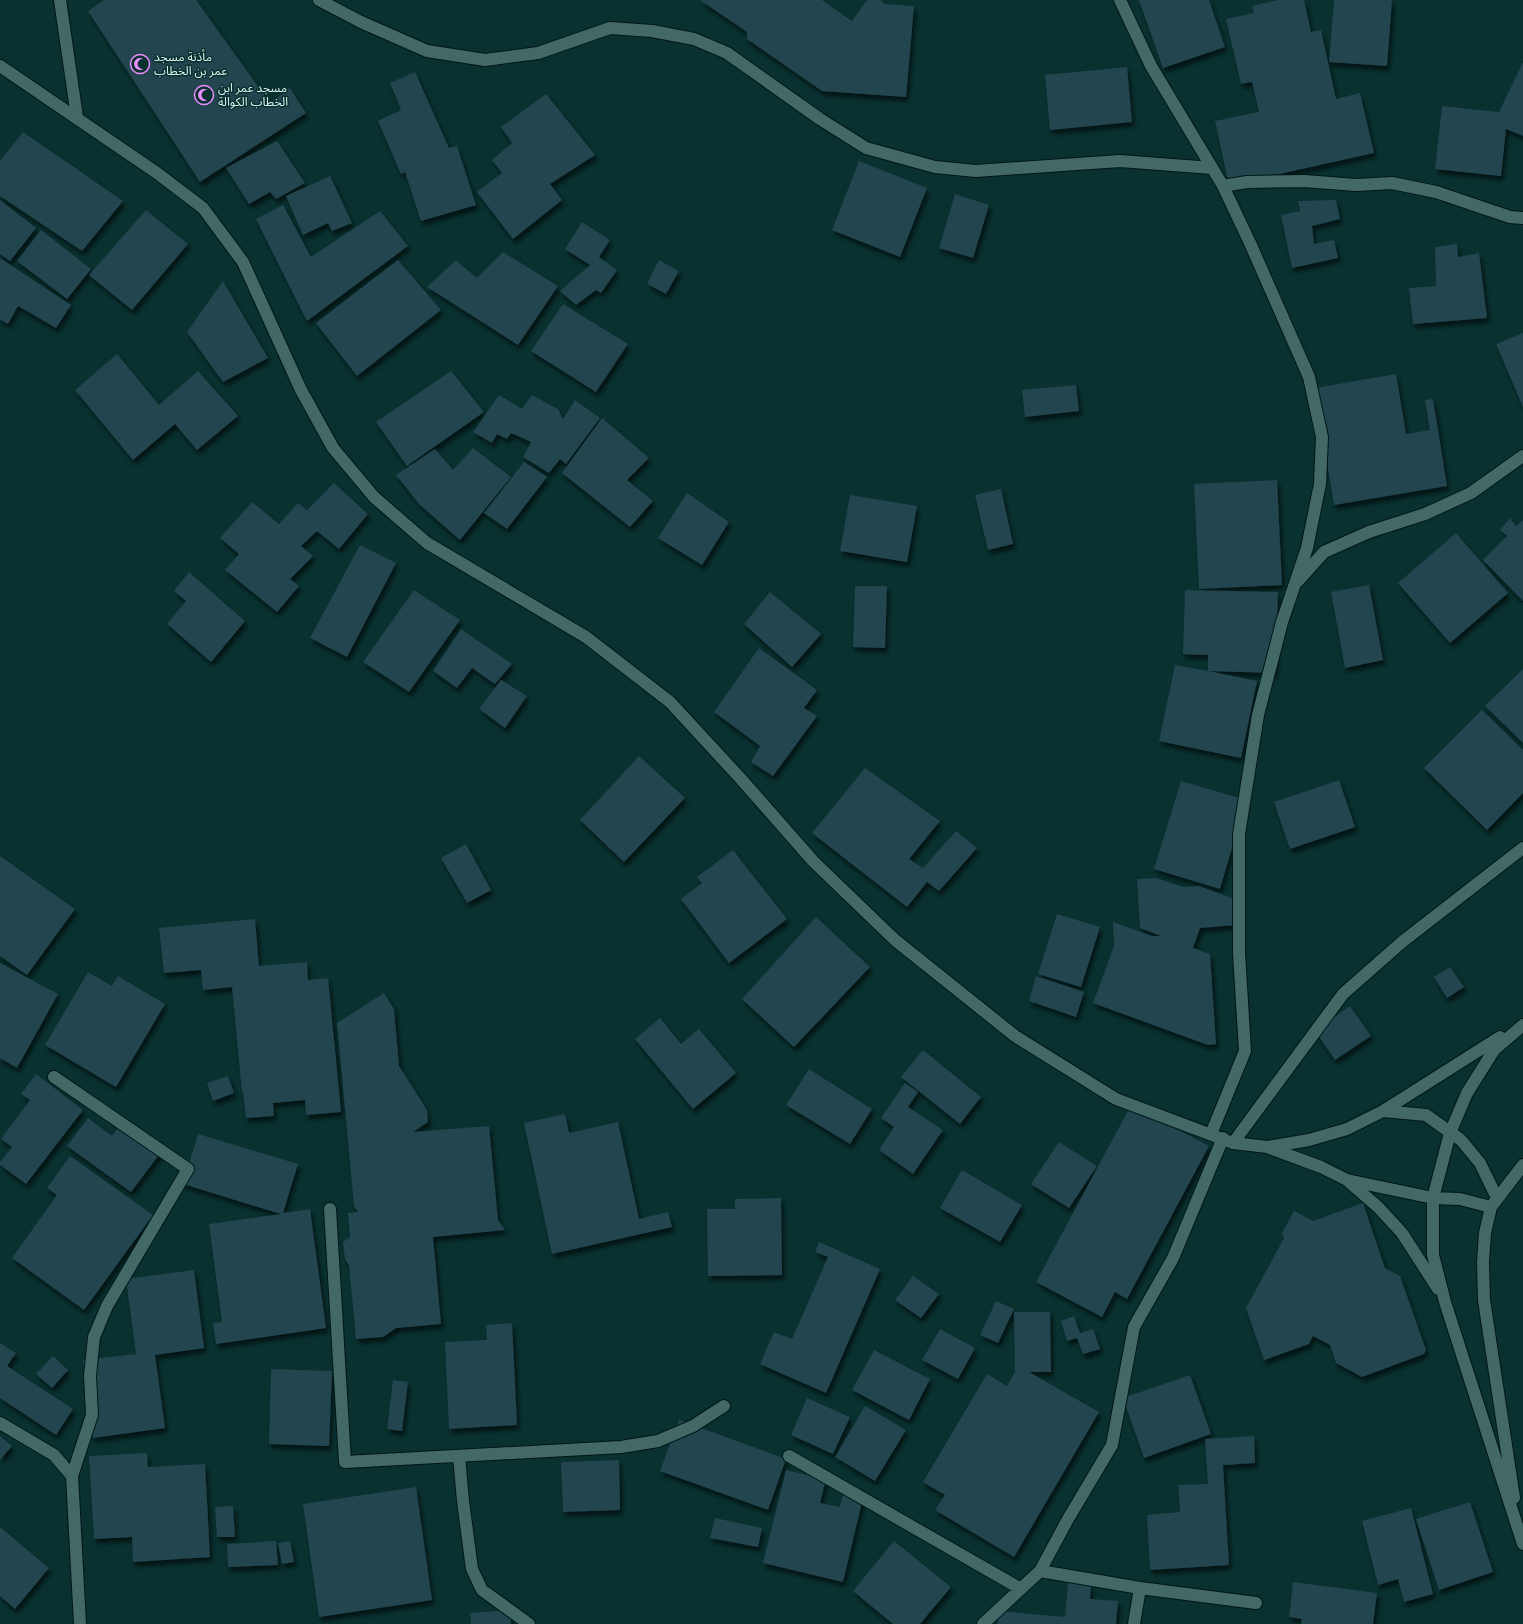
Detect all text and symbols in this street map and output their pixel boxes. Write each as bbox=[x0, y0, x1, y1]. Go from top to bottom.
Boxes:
place label: مأذنة مسجد عمر بن الخطاب bbox=[154, 49, 227, 78]
mosque icon: مأذنة مسجد عمر بن الخطاب bbox=[129, 53, 151, 75]
place label: مسجد عمر ابن الخطاب الكوالة bbox=[218, 81, 288, 109]
mosque icon: مسجد عمر ابن الخطاب الكوالة bbox=[193, 84, 215, 106]

